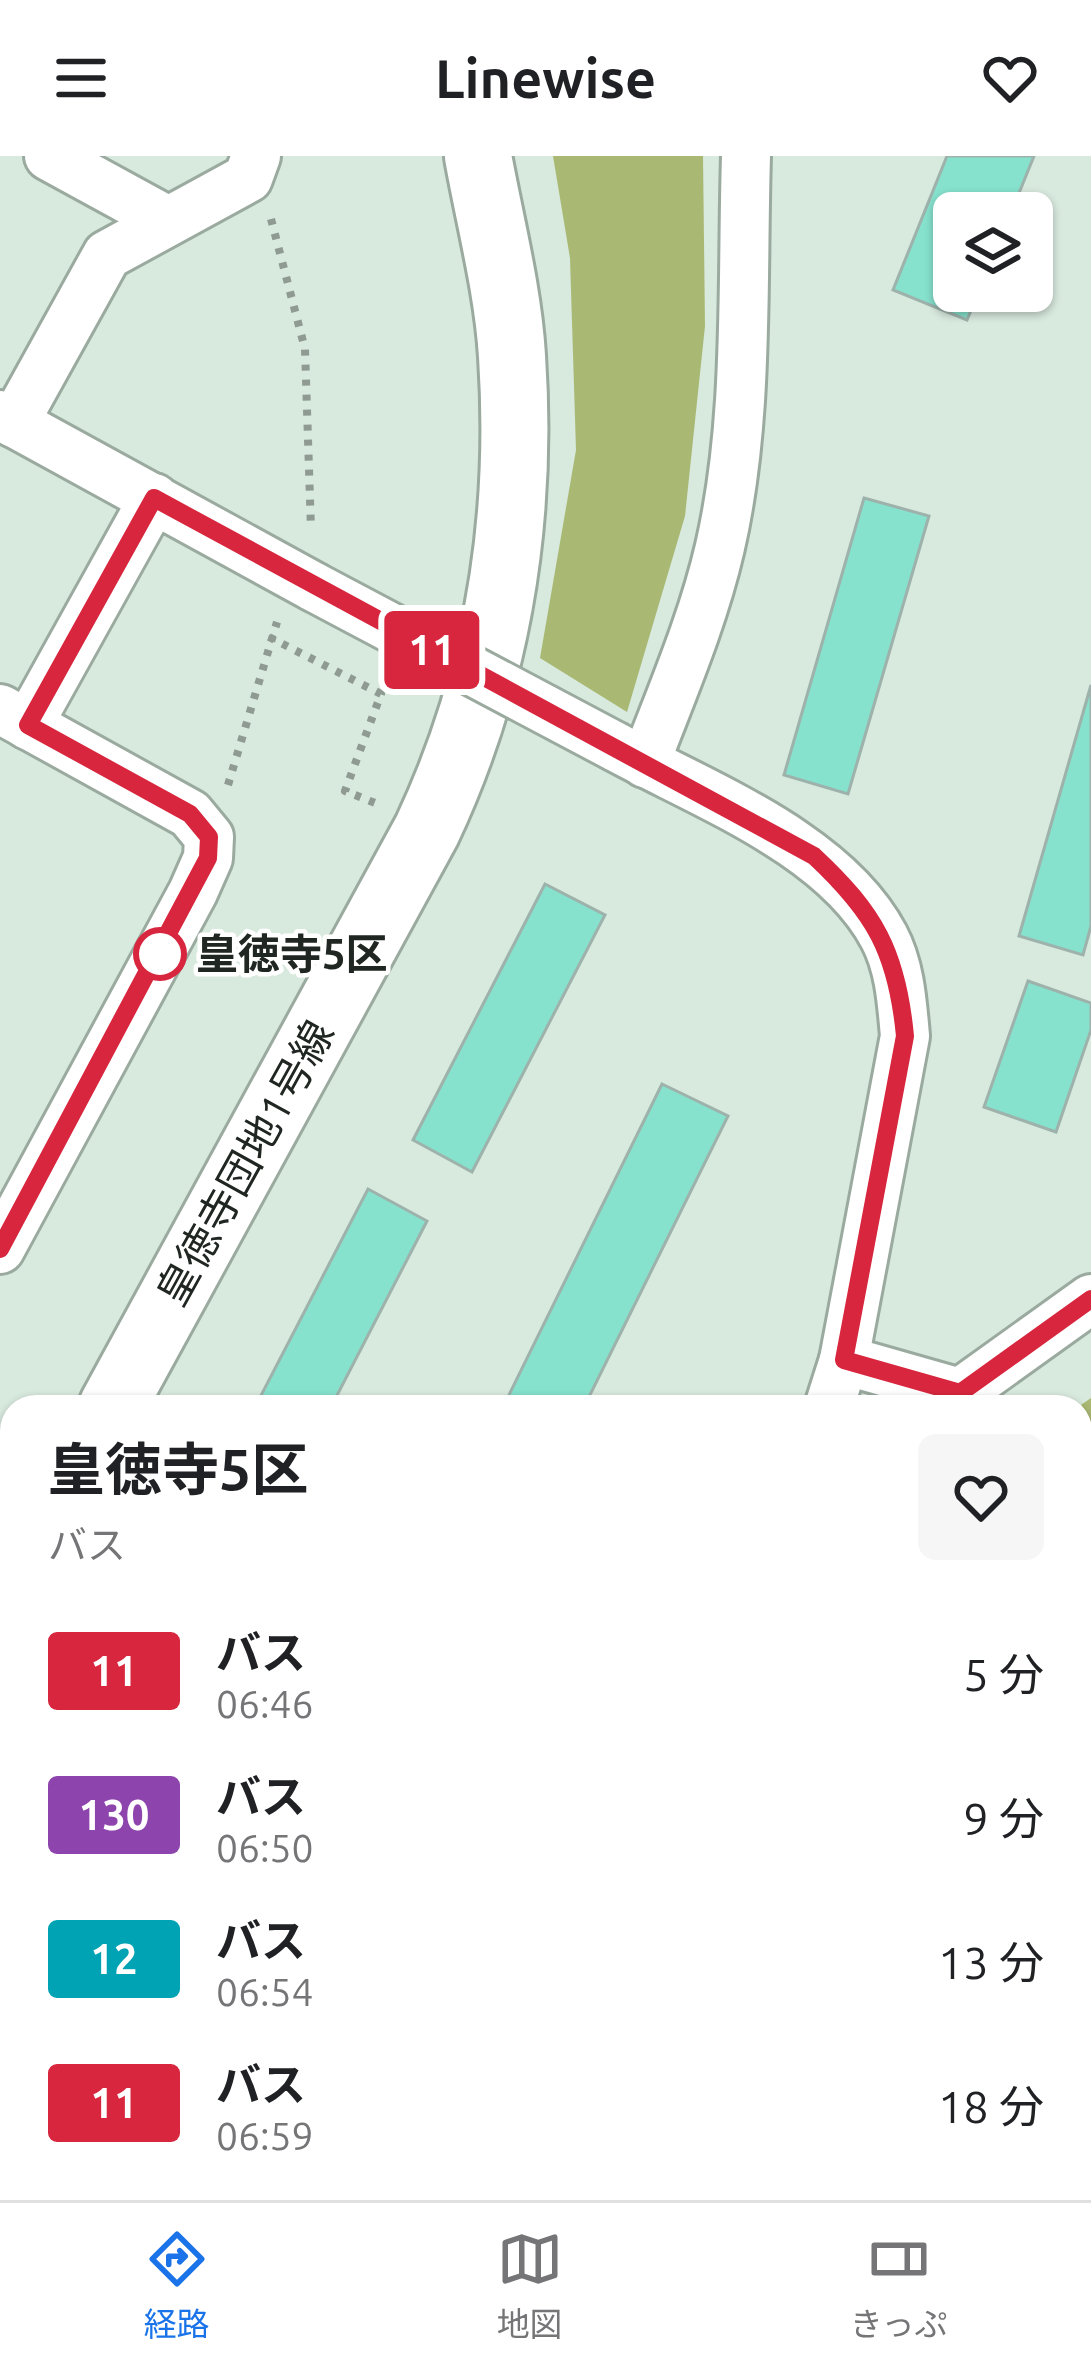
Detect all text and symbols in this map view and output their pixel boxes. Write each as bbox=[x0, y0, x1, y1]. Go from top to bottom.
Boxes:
icon: menu bbox=[48, 45, 114, 111]
icon: heart bbox=[977, 45, 1043, 111]
text: Linewise bbox=[435, 48, 656, 108]
map controls bbox=[933, 192, 1053, 312]
button: layers bbox=[933, 192, 1053, 312]
line badge: 11 bbox=[378, 611, 486, 689]
text: 11 bbox=[408, 626, 456, 673]
marker: 皇徳寺5区 bbox=[135, 929, 185, 979]
place label: 皇徳寺5区 bbox=[196, 930, 388, 977]
street label: 皇徳寺団地1号線 bbox=[147, 1012, 342, 1313]
button: heart bbox=[918, 1434, 1044, 1560]
text: 皇徳寺5区 bbox=[48, 1437, 308, 1501]
text: バス bbox=[48, 1523, 126, 1566]
text: バス bbox=[216, 1627, 306, 1678]
text: 11 bbox=[90, 1647, 138, 1694]
text: 5 分 bbox=[963, 1649, 1044, 1700]
text: 06:46 bbox=[216, 1682, 314, 1725]
text: バス bbox=[216, 1771, 306, 1822]
text: 130 bbox=[78, 1791, 150, 1838]
text: 9 分 bbox=[963, 1793, 1044, 1844]
text: 06:50 bbox=[216, 1826, 314, 1869]
text: バス bbox=[216, 1915, 306, 1966]
text: 12 bbox=[90, 1935, 138, 1982]
text: 13 分 bbox=[938, 1937, 1044, 1988]
text: 06:54 bbox=[216, 1970, 314, 2013]
text: バス bbox=[216, 2059, 306, 2110]
text: 11 bbox=[90, 2079, 138, 2126]
text: 18 分 bbox=[938, 2081, 1044, 2132]
text: 06:59 bbox=[216, 2114, 314, 2157]
tab: 経路 bbox=[144, 2226, 210, 2346]
tab: 地図 bbox=[497, 2226, 563, 2346]
tab: きっぷ bbox=[850, 2226, 947, 2346]

